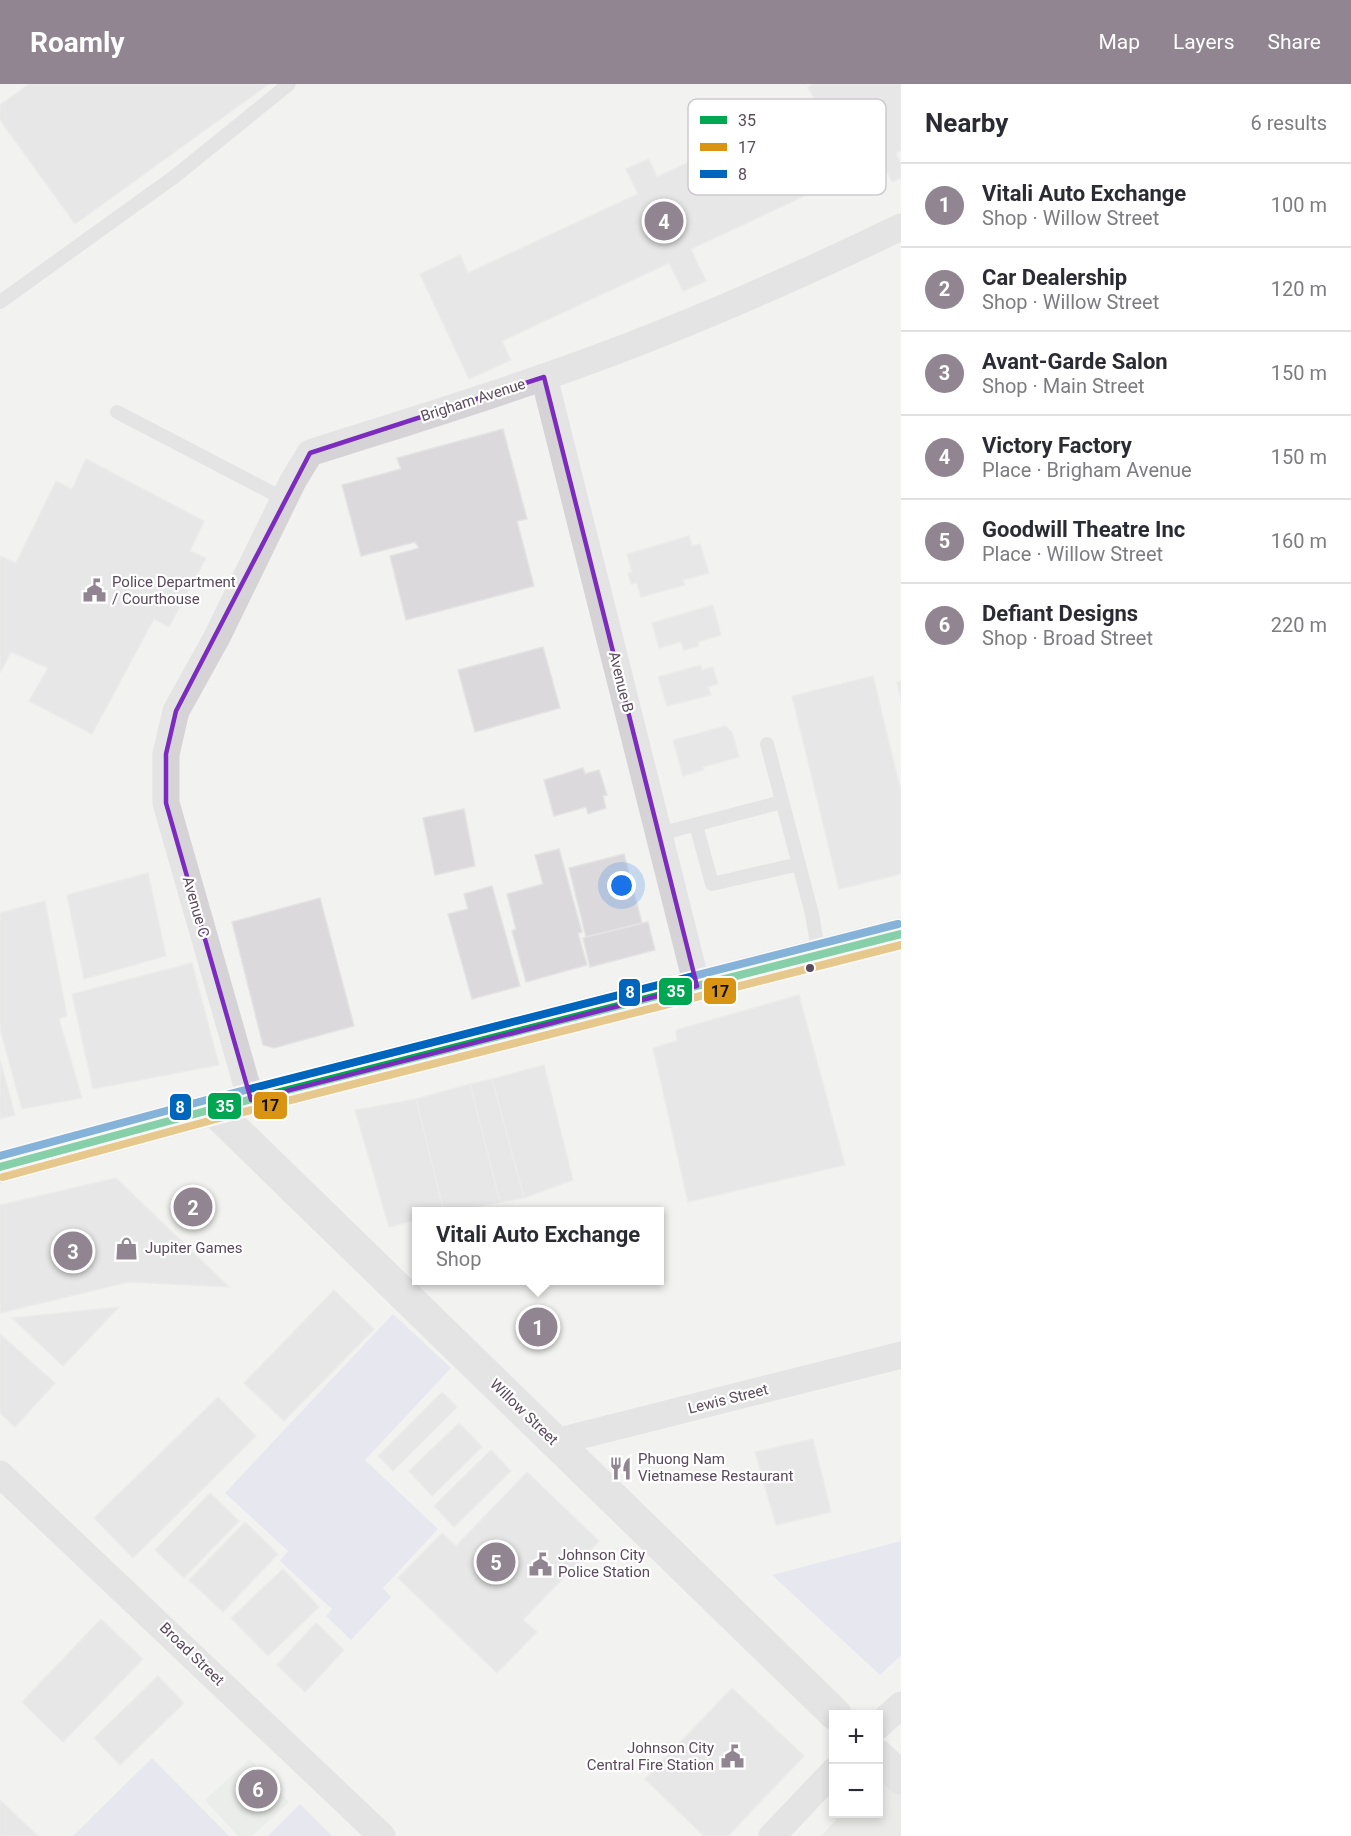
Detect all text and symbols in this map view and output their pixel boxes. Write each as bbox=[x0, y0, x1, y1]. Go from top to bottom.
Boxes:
text: Roamly bbox=[30, 26, 125, 59]
text: Map bbox=[1098, 30, 1140, 54]
text: Layers bbox=[1173, 30, 1234, 54]
text: Share bbox=[1267, 30, 1321, 54]
legend bbox=[688, 99, 886, 195]
text: Nearby bbox=[925, 108, 1008, 138]
text: 35 bbox=[738, 111, 756, 130]
text: 6 results bbox=[1251, 111, 1327, 135]
text: 17 bbox=[738, 138, 756, 157]
text: 8 bbox=[738, 165, 747, 184]
text: Vitali Auto Exchange bbox=[982, 181, 1186, 206]
text: 1 bbox=[939, 193, 950, 217]
text: 100 m bbox=[1271, 193, 1327, 217]
pin: 4 bbox=[644, 198, 684, 244]
text: Shop · Willow Street bbox=[982, 206, 1159, 230]
text: Car Dealership bbox=[982, 265, 1127, 290]
text: 2 bbox=[939, 277, 950, 301]
text: 120 m bbox=[1271, 277, 1327, 301]
text: Shop · Willow Street bbox=[982, 290, 1159, 314]
text: Avant-Garde Salon bbox=[982, 349, 1168, 374]
text: 3 bbox=[939, 361, 950, 385]
text: 150 m bbox=[1271, 361, 1327, 385]
text: Shop · Main Street bbox=[982, 374, 1145, 398]
street label: Brigham Avenue bbox=[418, 375, 528, 425]
text: Victory Factory bbox=[982, 433, 1132, 458]
text: 4 bbox=[939, 445, 950, 469]
text: 150 m bbox=[1271, 445, 1327, 469]
text: Place · Brigham Avenue bbox=[982, 458, 1192, 482]
text: Goodwill Theatre Inc bbox=[982, 517, 1185, 542]
text: 5 bbox=[939, 529, 950, 553]
text: 160 m bbox=[1271, 529, 1327, 553]
text: Place · Willow Street bbox=[982, 542, 1163, 566]
place label: Police Department / Courthouse bbox=[112, 573, 236, 608]
public building icon: Police Department / Courthouse bbox=[81, 578, 107, 604]
text: Defiant Designs bbox=[982, 601, 1138, 626]
text: 6 bbox=[939, 613, 950, 637]
text: 220 m bbox=[1271, 613, 1327, 637]
text: Shop · Broad Street bbox=[982, 626, 1153, 650]
street label: Avenue B bbox=[605, 650, 637, 714]
your location bbox=[607, 871, 636, 900]
street label: Avenue C bbox=[179, 874, 213, 940]
unlabelled marker bbox=[804, 962, 816, 974]
line badge: 35 bbox=[658, 977, 693, 1006]
line badge: 17 bbox=[703, 977, 737, 1005]
line badge: 8 bbox=[618, 978, 641, 1007]
text: 35 bbox=[667, 982, 685, 1001]
text: 17 bbox=[711, 982, 729, 1001]
text: 8 bbox=[625, 983, 635, 1002]
line badge: 17 bbox=[253, 1091, 288, 1120]
line badge: 35 bbox=[207, 1092, 242, 1120]
line badge: 8 bbox=[169, 1093, 192, 1121]
text: 17 bbox=[261, 1096, 279, 1115]
text: 35 bbox=[216, 1097, 234, 1116]
text: 8 bbox=[175, 1098, 185, 1117]
pin: 2 bbox=[174, 1184, 212, 1230]
popup bbox=[412, 1207, 664, 1285]
text: Vitali Auto Exchange bbox=[436, 1222, 640, 1247]
pin: 3 bbox=[54, 1228, 92, 1274]
shop icon: Jupiter Games bbox=[114, 1235, 140, 1261]
place label: Jupiter Games bbox=[145, 1239, 243, 1257]
text: Shop bbox=[436, 1247, 481, 1271]
pin: 1 bbox=[518, 1304, 558, 1350]
street label: Willow Street bbox=[486, 1375, 562, 1449]
street label: Lewis Street bbox=[686, 1380, 770, 1418]
place label: Phuong Nam Vietnamese Restaurant bbox=[638, 1450, 794, 1485]
restaurant icon: Phuong Nam Vietnamese Restaurant bbox=[607, 1455, 633, 1481]
pin: 5 bbox=[476, 1540, 516, 1584]
place label: Johnson City Police Station bbox=[558, 1546, 650, 1581]
public building icon: Johnson City Police Station bbox=[527, 1551, 553, 1577]
street label: Broad Street bbox=[156, 1619, 228, 1689]
map controls bbox=[829, 1710, 883, 1818]
button: + bbox=[829, 1710, 883, 1764]
place label: Johnson City Central Fire Station bbox=[587, 1739, 714, 1774]
public building icon: Johnson City Central Fire Station bbox=[719, 1744, 745, 1770]
button: − bbox=[829, 1764, 883, 1818]
pin: 6 bbox=[238, 1766, 278, 1812]

